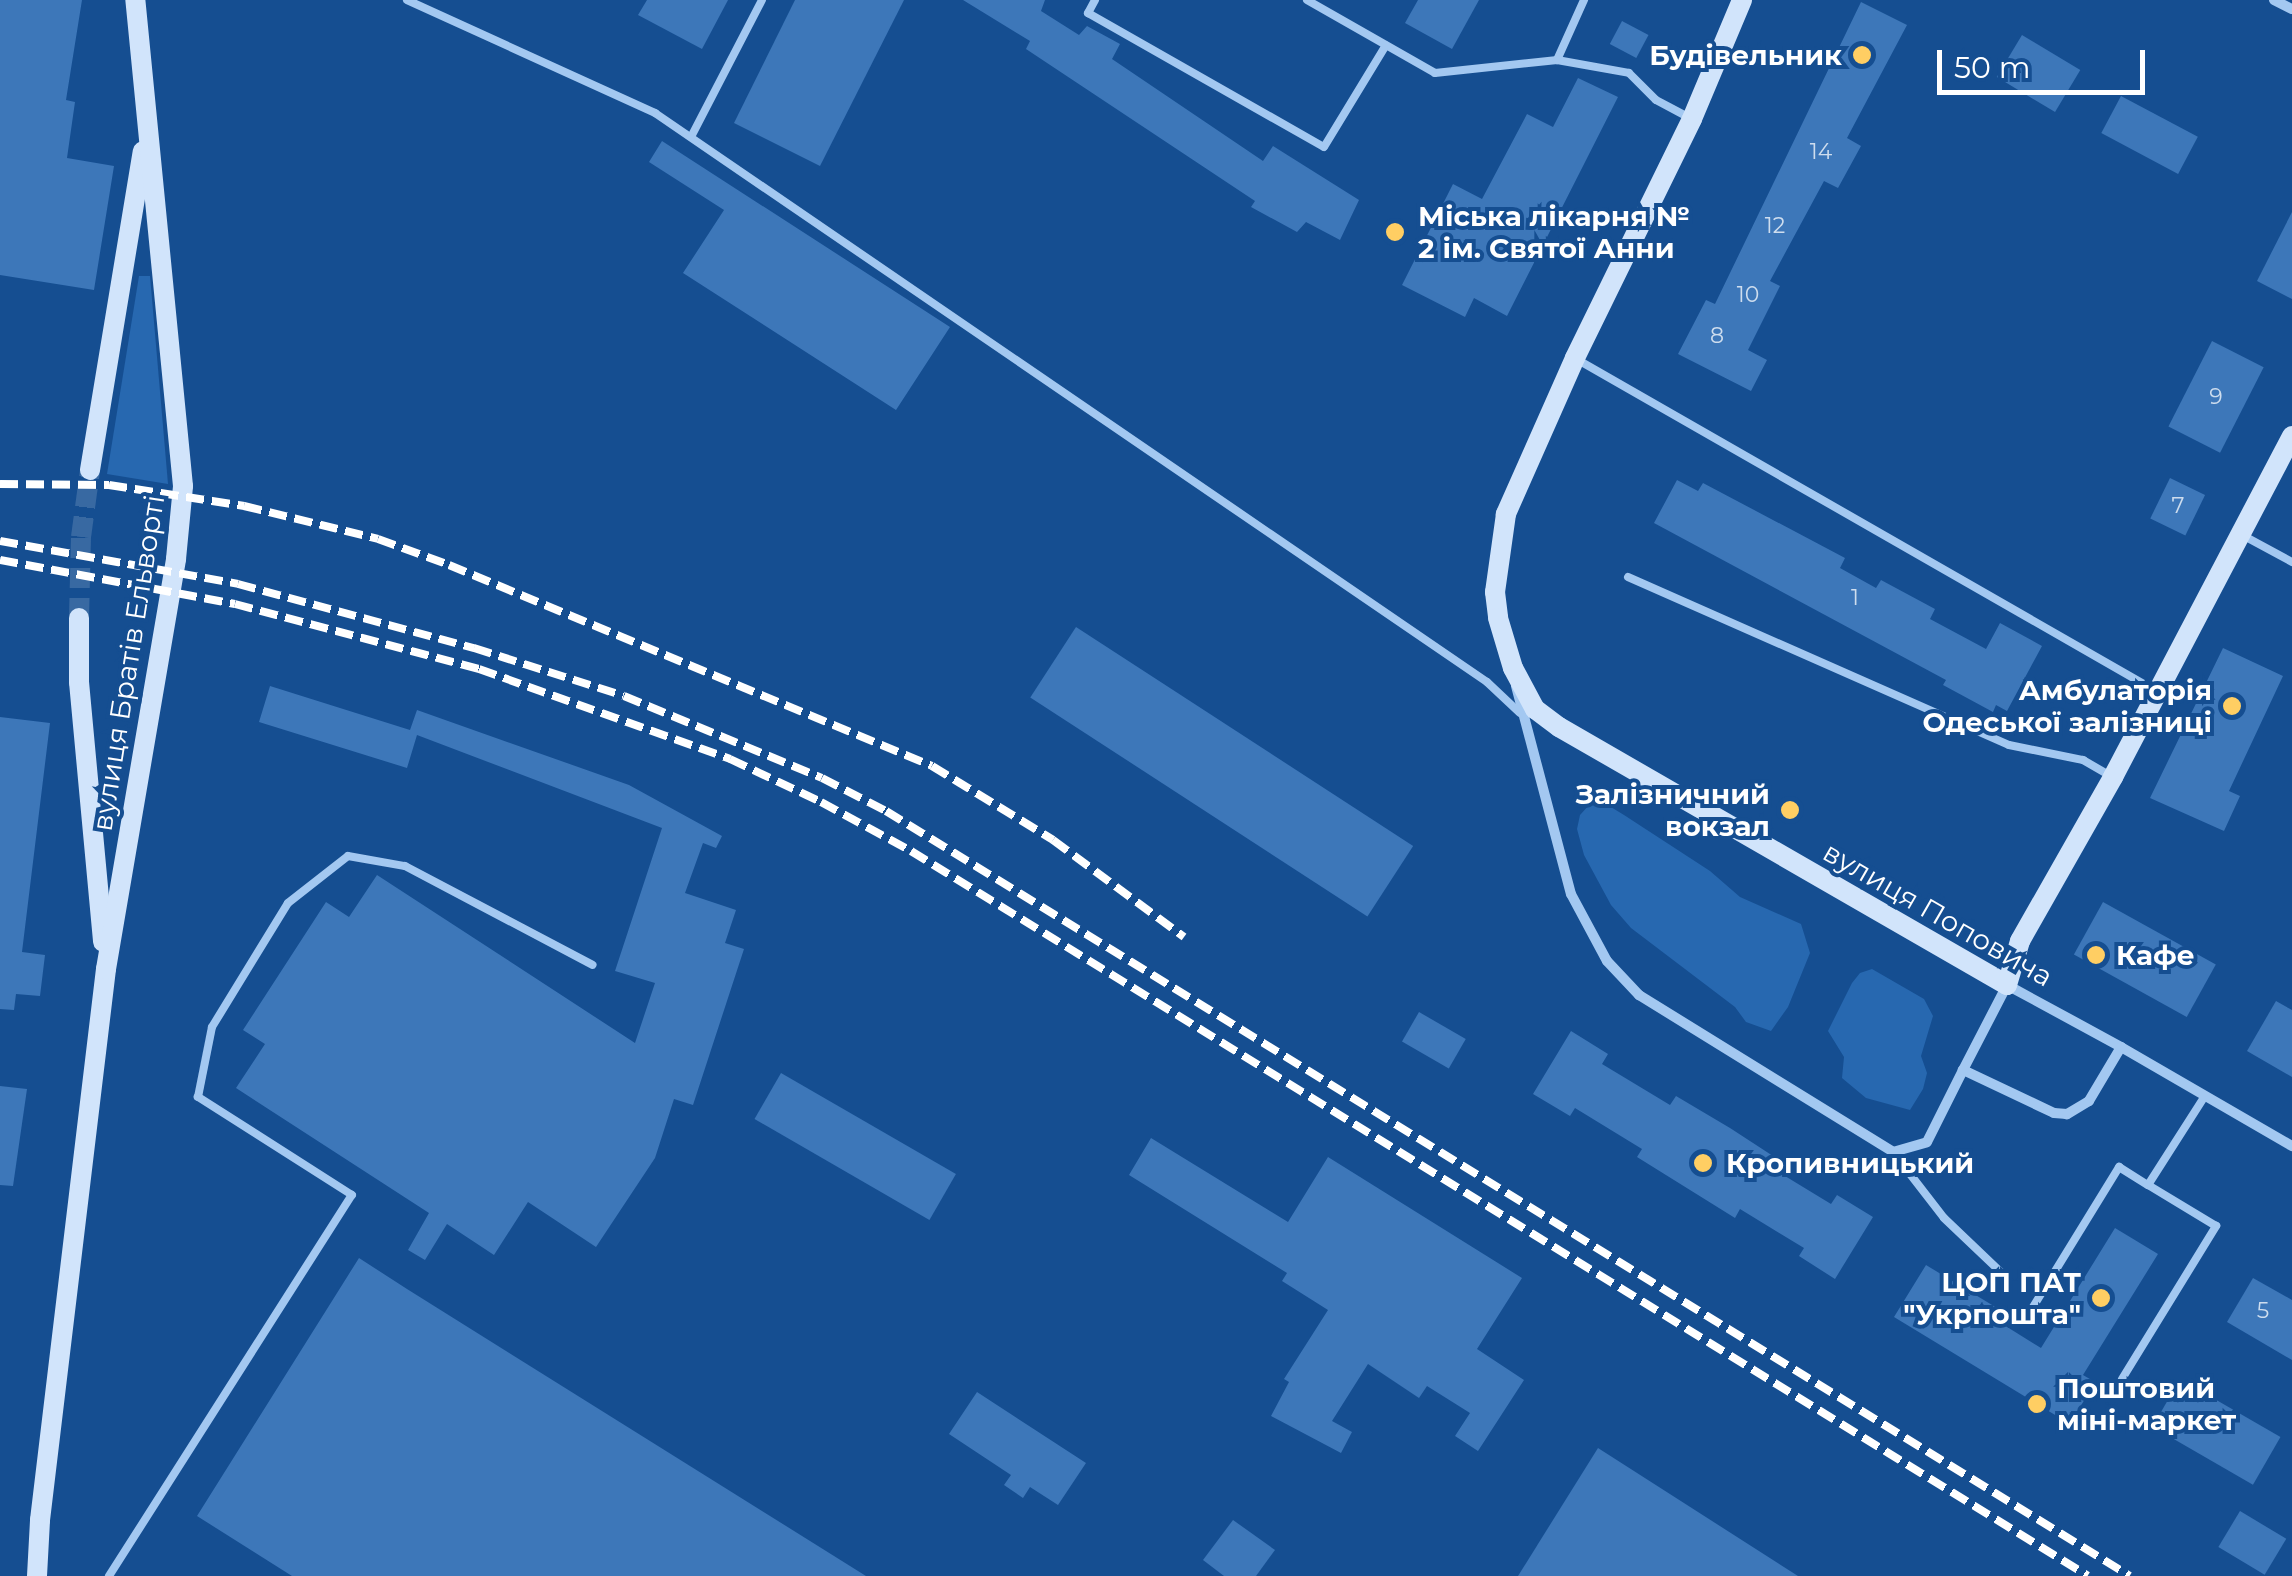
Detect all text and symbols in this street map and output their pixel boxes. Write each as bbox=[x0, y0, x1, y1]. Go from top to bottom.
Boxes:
scale bar bbox=[1942, 30, 2150, 92]
place label: Будівельник bbox=[1649, 38, 1842, 72]
marker: Будівельник bbox=[1851, 44, 1873, 66]
text: 50 m bbox=[1954, 49, 2031, 86]
house number: 14 bbox=[1810, 139, 1832, 165]
place label: Міська лікарня № 2 ім. Святої Анни bbox=[1418, 199, 1690, 265]
house number: 12 bbox=[1765, 213, 1785, 239]
marker: Міська лікарня № 2 ім. Святої Анни bbox=[1382, 219, 1408, 245]
house number: 10 bbox=[1737, 282, 1759, 308]
house number: 8 bbox=[1710, 323, 1724, 349]
house number: 9 bbox=[2209, 384, 2223, 410]
street label: вулиця Братів Ельворті bbox=[85, 493, 171, 833]
house number: 7 bbox=[2172, 493, 2184, 519]
house number: 1 bbox=[1851, 585, 1859, 611]
place label: Амбулаторія Одеської залізниці bbox=[1922, 673, 2212, 739]
marker: Амбулаторія Одеської залізниці bbox=[2221, 695, 2243, 717]
place label: Залізничний вокзал bbox=[1576, 777, 1770, 843]
marker: Залізничний вокзал bbox=[1779, 799, 1801, 821]
street label: вулиця Поповича bbox=[1817, 835, 2059, 993]
place label: Кафе bbox=[2116, 938, 2195, 972]
marker: Кафе bbox=[2085, 944, 2107, 966]
place label: Кропивницький bbox=[1726, 1146, 1974, 1180]
marker: Кропивницький bbox=[1690, 1150, 1716, 1176]
place label: ЦОП ПАТ "Укрпошта" bbox=[1903, 1265, 2081, 1331]
marker: ЦОП ПАТ "Укрпошта" bbox=[2090, 1287, 2112, 1309]
house number: 5 bbox=[2257, 1298, 2269, 1324]
place label: Поштовий міні-маркет bbox=[2057, 1371, 2236, 1437]
marker: Поштовий міні-маркет bbox=[2026, 1393, 2048, 1415]

